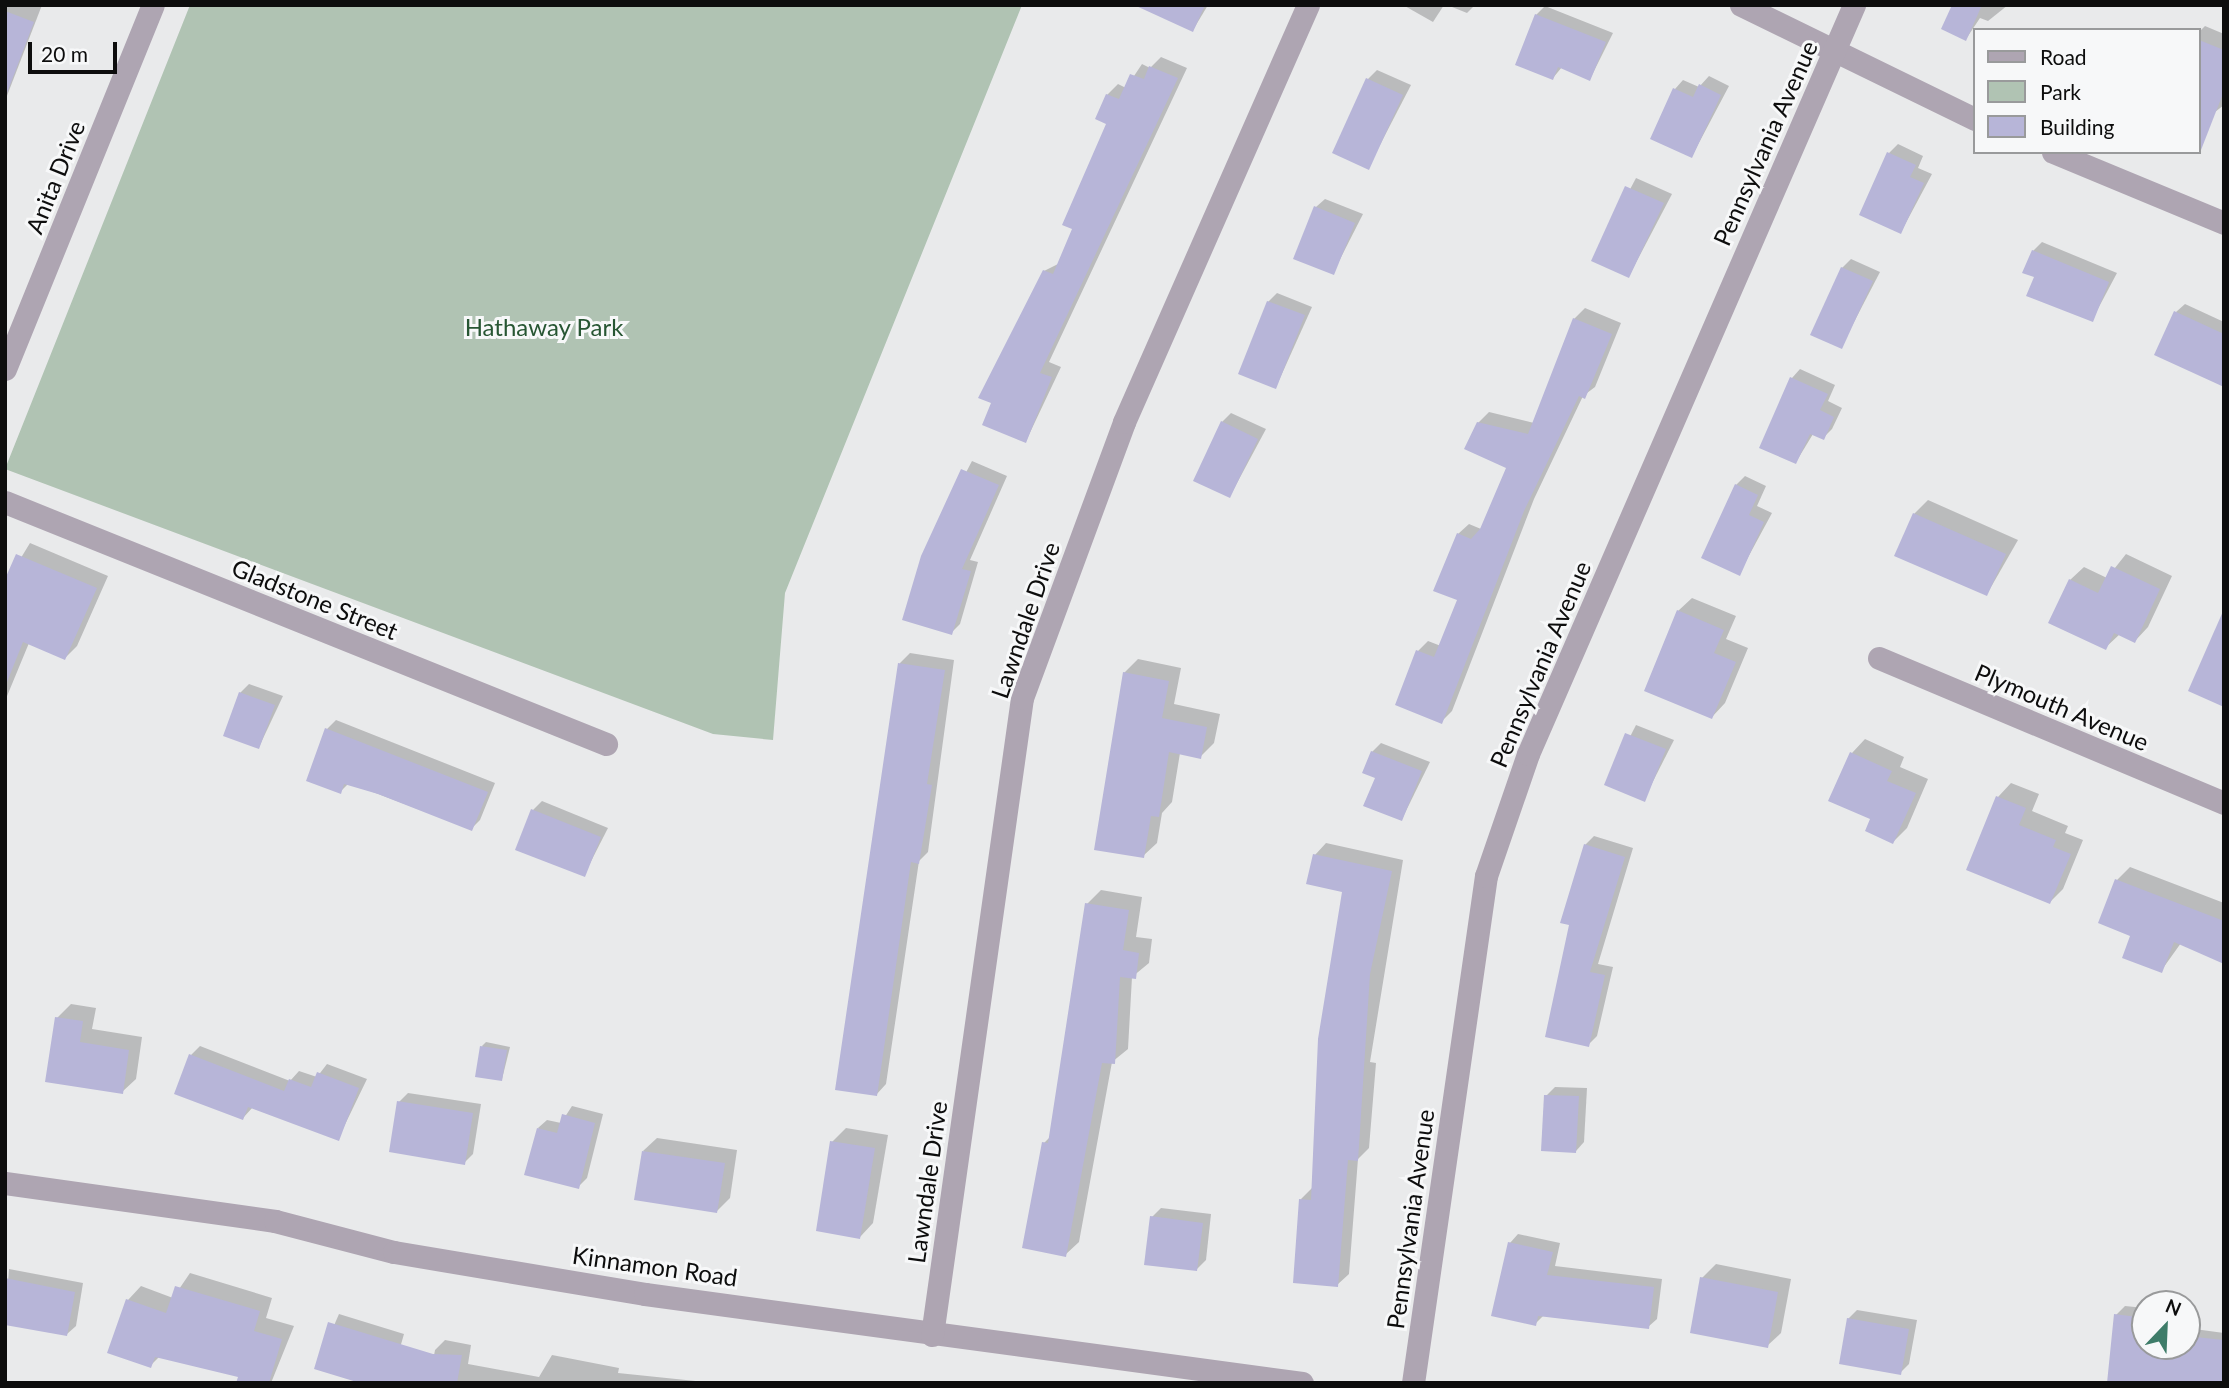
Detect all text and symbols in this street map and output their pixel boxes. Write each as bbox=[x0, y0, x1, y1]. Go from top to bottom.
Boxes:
scale bar bbox=[32, 28, 121, 72]
legend bbox=[1974, 28, 2201, 154]
street label: Pennsylvania Avenue bbox=[1707, 36, 1823, 250]
text: 20 m bbox=[41, 41, 88, 66]
text: Road bbox=[2040, 44, 2087, 69]
text: Park bbox=[2040, 79, 2081, 104]
text: Building bbox=[2040, 114, 2115, 139]
street label: Anita Drive bbox=[19, 116, 91, 238]
park label: Hathaway Park bbox=[464, 313, 624, 341]
street label: Lawndale Drive bbox=[985, 538, 1065, 702]
street label: Gladstone Street bbox=[228, 553, 402, 645]
street label: Pennsylvania Avenue bbox=[1483, 556, 1597, 772]
street label: Plymouth Avenue bbox=[1970, 657, 2154, 757]
street label: Lawndale Drive bbox=[901, 1099, 953, 1265]
street label: Pennsylvania Avenue bbox=[1380, 1107, 1440, 1331]
street label: Kinnamon Road bbox=[571, 1240, 739, 1292]
north arrow bbox=[2131, 1290, 2201, 1360]
text: N bbox=[2162, 1294, 2185, 1320]

